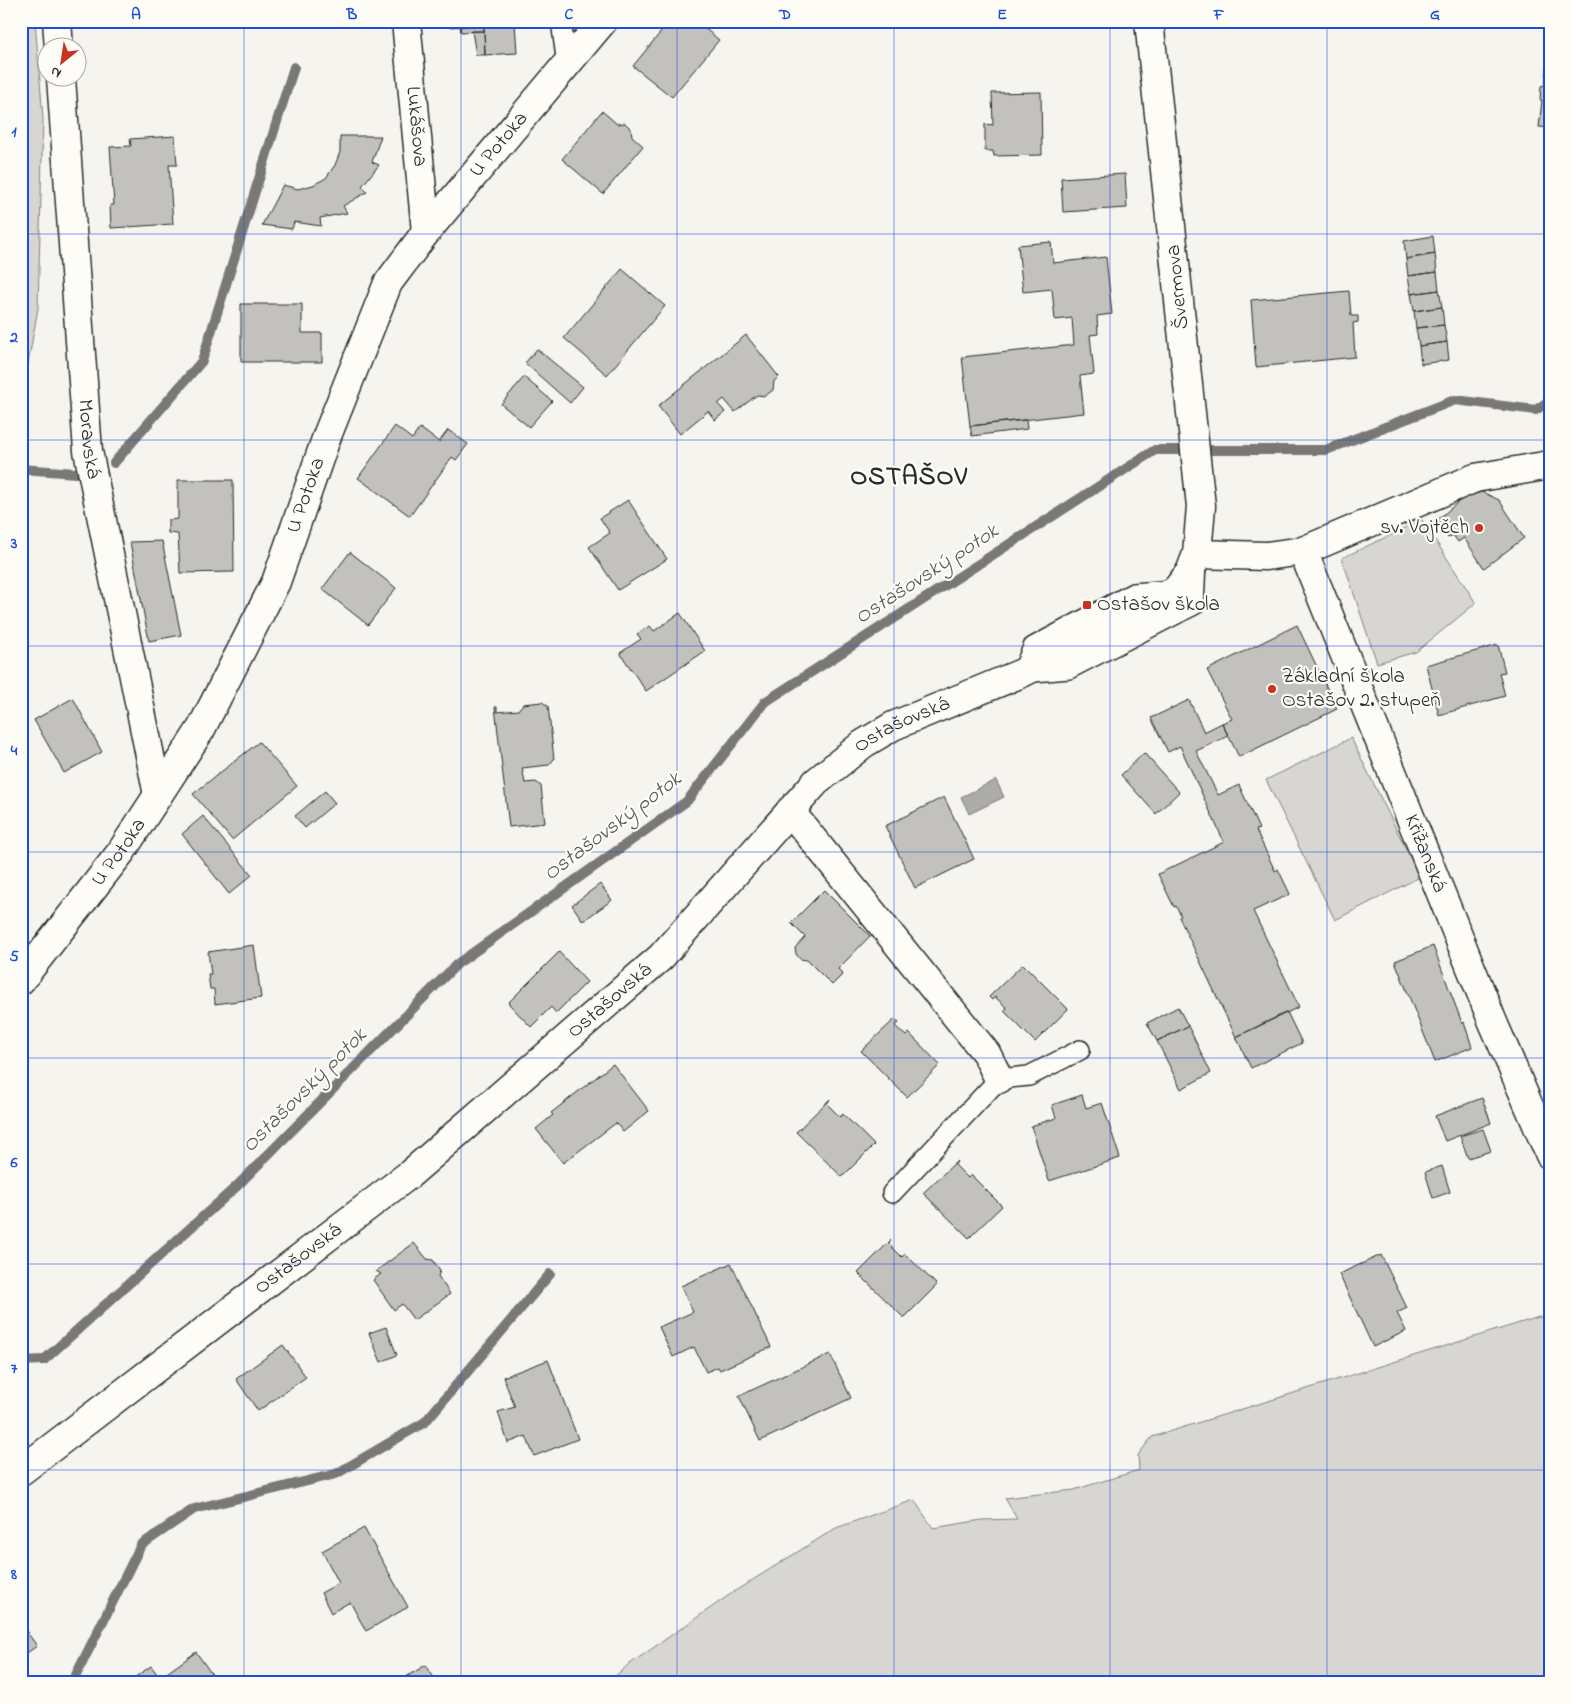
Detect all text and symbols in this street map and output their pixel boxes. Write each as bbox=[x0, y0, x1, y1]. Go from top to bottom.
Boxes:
text: A bbox=[131, 3, 141, 27]
text: B bbox=[346, 3, 358, 27]
text: C bbox=[565, 3, 574, 27]
text: D bbox=[778, 3, 791, 27]
text: E bbox=[997, 3, 1007, 27]
text: F bbox=[1213, 3, 1225, 27]
text: G bbox=[1430, 3, 1440, 27]
north arrow bbox=[38, 38, 88, 88]
text: N bbox=[47, 61, 66, 83]
street label: Lukášova bbox=[397, 85, 435, 168]
street label: U Potoka bbox=[463, 105, 536, 184]
text: 1 bbox=[11, 120, 17, 144]
street label: Švermova bbox=[1159, 243, 1197, 331]
text: 2 bbox=[9, 326, 18, 350]
street label: Moravská bbox=[69, 398, 108, 482]
street label: U Potoka bbox=[279, 453, 333, 537]
district label: OSTAŠOV bbox=[850, 459, 968, 497]
place label: sv. Vojtěch bbox=[1380, 513, 1469, 543]
water label: Ostašovský potok bbox=[849, 516, 1006, 634]
marker: sv. Vojtěch bbox=[1473, 522, 1485, 534]
text: 3 bbox=[10, 532, 18, 556]
place label: Ostašov škola bbox=[1097, 590, 1220, 620]
marker: Ostašov škola bbox=[1081, 599, 1093, 611]
place label: Základní škola Ostašov 2. stupeň bbox=[1282, 662, 1441, 716]
marker: Základní škola Ostašov 2. stupeň bbox=[1266, 683, 1278, 695]
street label: Ostašovská bbox=[847, 689, 955, 761]
text: 4 bbox=[10, 739, 18, 763]
water label: Ostašovský potok bbox=[537, 764, 690, 890]
street label: Křižanská bbox=[1396, 810, 1454, 897]
street label: U Potoka bbox=[84, 812, 154, 893]
text: 5 bbox=[9, 945, 19, 969]
street label: Ostašovská bbox=[561, 956, 659, 1046]
water label: Ostašovský potok bbox=[235, 1020, 376, 1161]
text: 6 bbox=[9, 1151, 18, 1175]
street label: Ostašovská bbox=[248, 1216, 349, 1302]
text: 7 bbox=[11, 1357, 18, 1381]
text: 8 bbox=[10, 1563, 17, 1587]

